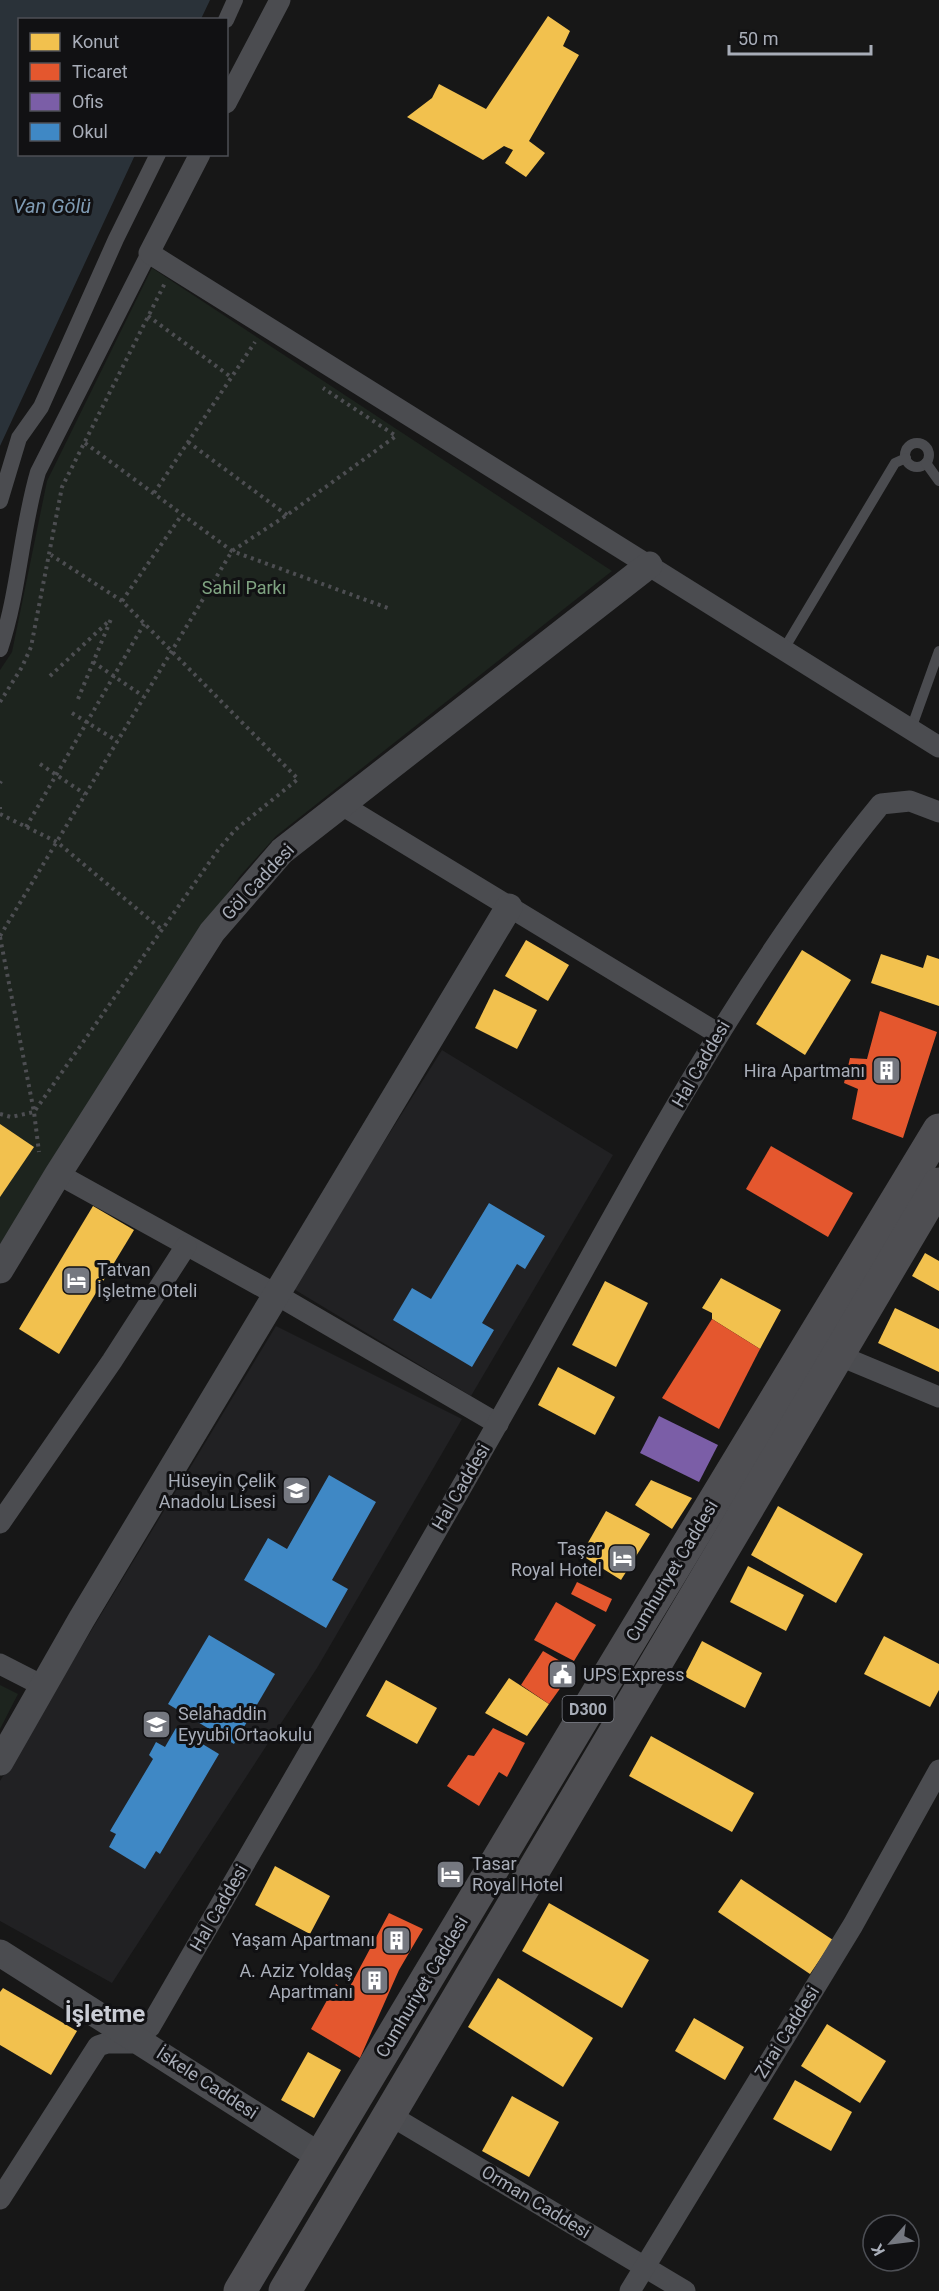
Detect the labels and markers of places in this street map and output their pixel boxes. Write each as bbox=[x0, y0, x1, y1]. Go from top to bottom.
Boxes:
building icon: Hira Apartmanı bbox=[870, 1055, 902, 1087]
place label: Hira Apartmanı bbox=[744, 1060, 865, 1081]
place label: Tatvan İşletme Oteli bbox=[97, 1259, 197, 1301]
hotel icon: Tatvan İşletme Oteli bbox=[60, 1264, 92, 1296]
place label: Hüseyin Çelik Anadolu Lisesi bbox=[159, 1470, 277, 1512]
school or university icon: Hüseyin Çelik Anadolu Lisesi bbox=[281, 1475, 313, 1507]
place label: Taşar Royal Hotel bbox=[511, 1538, 602, 1580]
hotel icon: Taşar Royal Hotel bbox=[607, 1543, 639, 1575]
public building icon: UPS Express bbox=[546, 1659, 578, 1691]
place label: UPS Express bbox=[583, 1664, 685, 1685]
place label: Selahaddin Eyyubi Ortaokulu bbox=[178, 1703, 312, 1745]
school or university icon: Selahaddin Eyyubi Ortaokulu bbox=[141, 1708, 173, 1740]
place label: Tasar Royal Hotel bbox=[472, 1853, 563, 1895]
hotel icon: Tasar Royal Hotel bbox=[435, 1858, 467, 1890]
building icon: Yaşam Apartmanı bbox=[380, 1924, 412, 1956]
place label: Yaşam Apartmanı bbox=[232, 1929, 375, 1950]
place label: A. Aziz Yoldaş Apartmanı bbox=[239, 1960, 353, 2002]
building icon: A. Aziz Yoldaş Apartmanı bbox=[358, 1965, 390, 1997]

